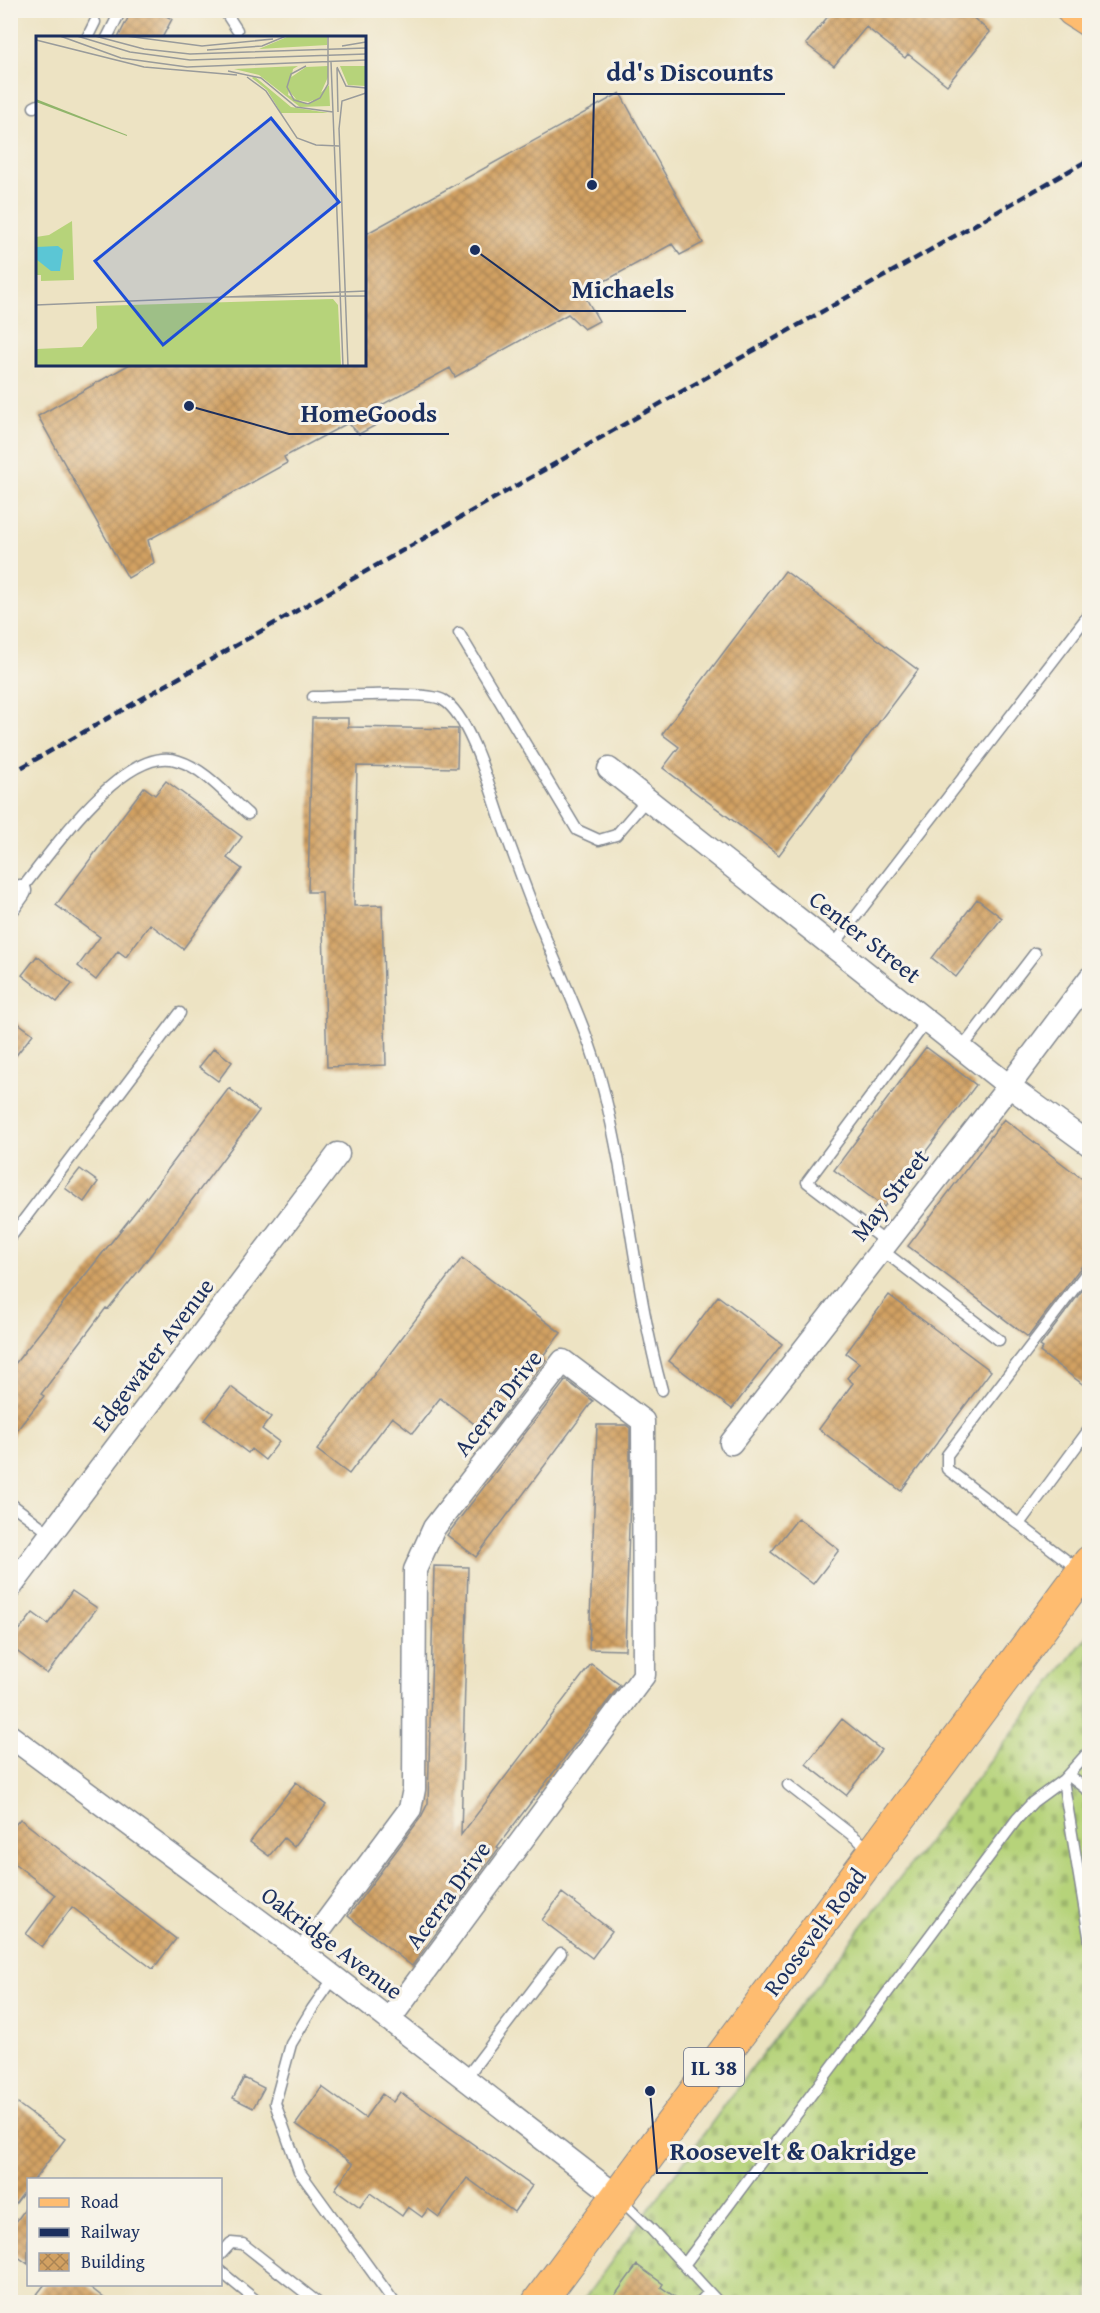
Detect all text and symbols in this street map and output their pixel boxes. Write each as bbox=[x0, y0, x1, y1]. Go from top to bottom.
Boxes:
inset map bbox=[36, 36, 366, 366]
callout: dd's Discounts bbox=[594, 50, 785, 94]
text: dd's Discounts bbox=[606, 52, 774, 91]
callout: Michaels bbox=[559, 267, 686, 311]
text: Michaels bbox=[572, 269, 674, 308]
callout: HomeGoods bbox=[289, 390, 449, 434]
text: HomeGoods bbox=[301, 393, 437, 432]
street label: Center Street bbox=[802, 882, 929, 992]
street label: May Street bbox=[842, 1141, 937, 1248]
street label: Edgewater Avenue bbox=[83, 1270, 222, 1439]
street label: Acerra Drive bbox=[445, 1342, 550, 1463]
street label: Acerra Drive bbox=[396, 1833, 499, 1956]
street label: Roosevelt Road bbox=[755, 1860, 875, 2003]
street label: Oakridge Avenue bbox=[254, 1878, 411, 2008]
road number: IL 38 bbox=[684, 2048, 744, 2086]
callout: Roosevelt & Oakridge bbox=[657, 2129, 928, 2173]
text: Roosevelt & Oakridge bbox=[670, 2131, 917, 2170]
legend bbox=[27, 2178, 222, 2286]
text: Road bbox=[81, 2188, 119, 2215]
text: Railway bbox=[81, 2218, 140, 2245]
text: Building bbox=[81, 2248, 145, 2275]

